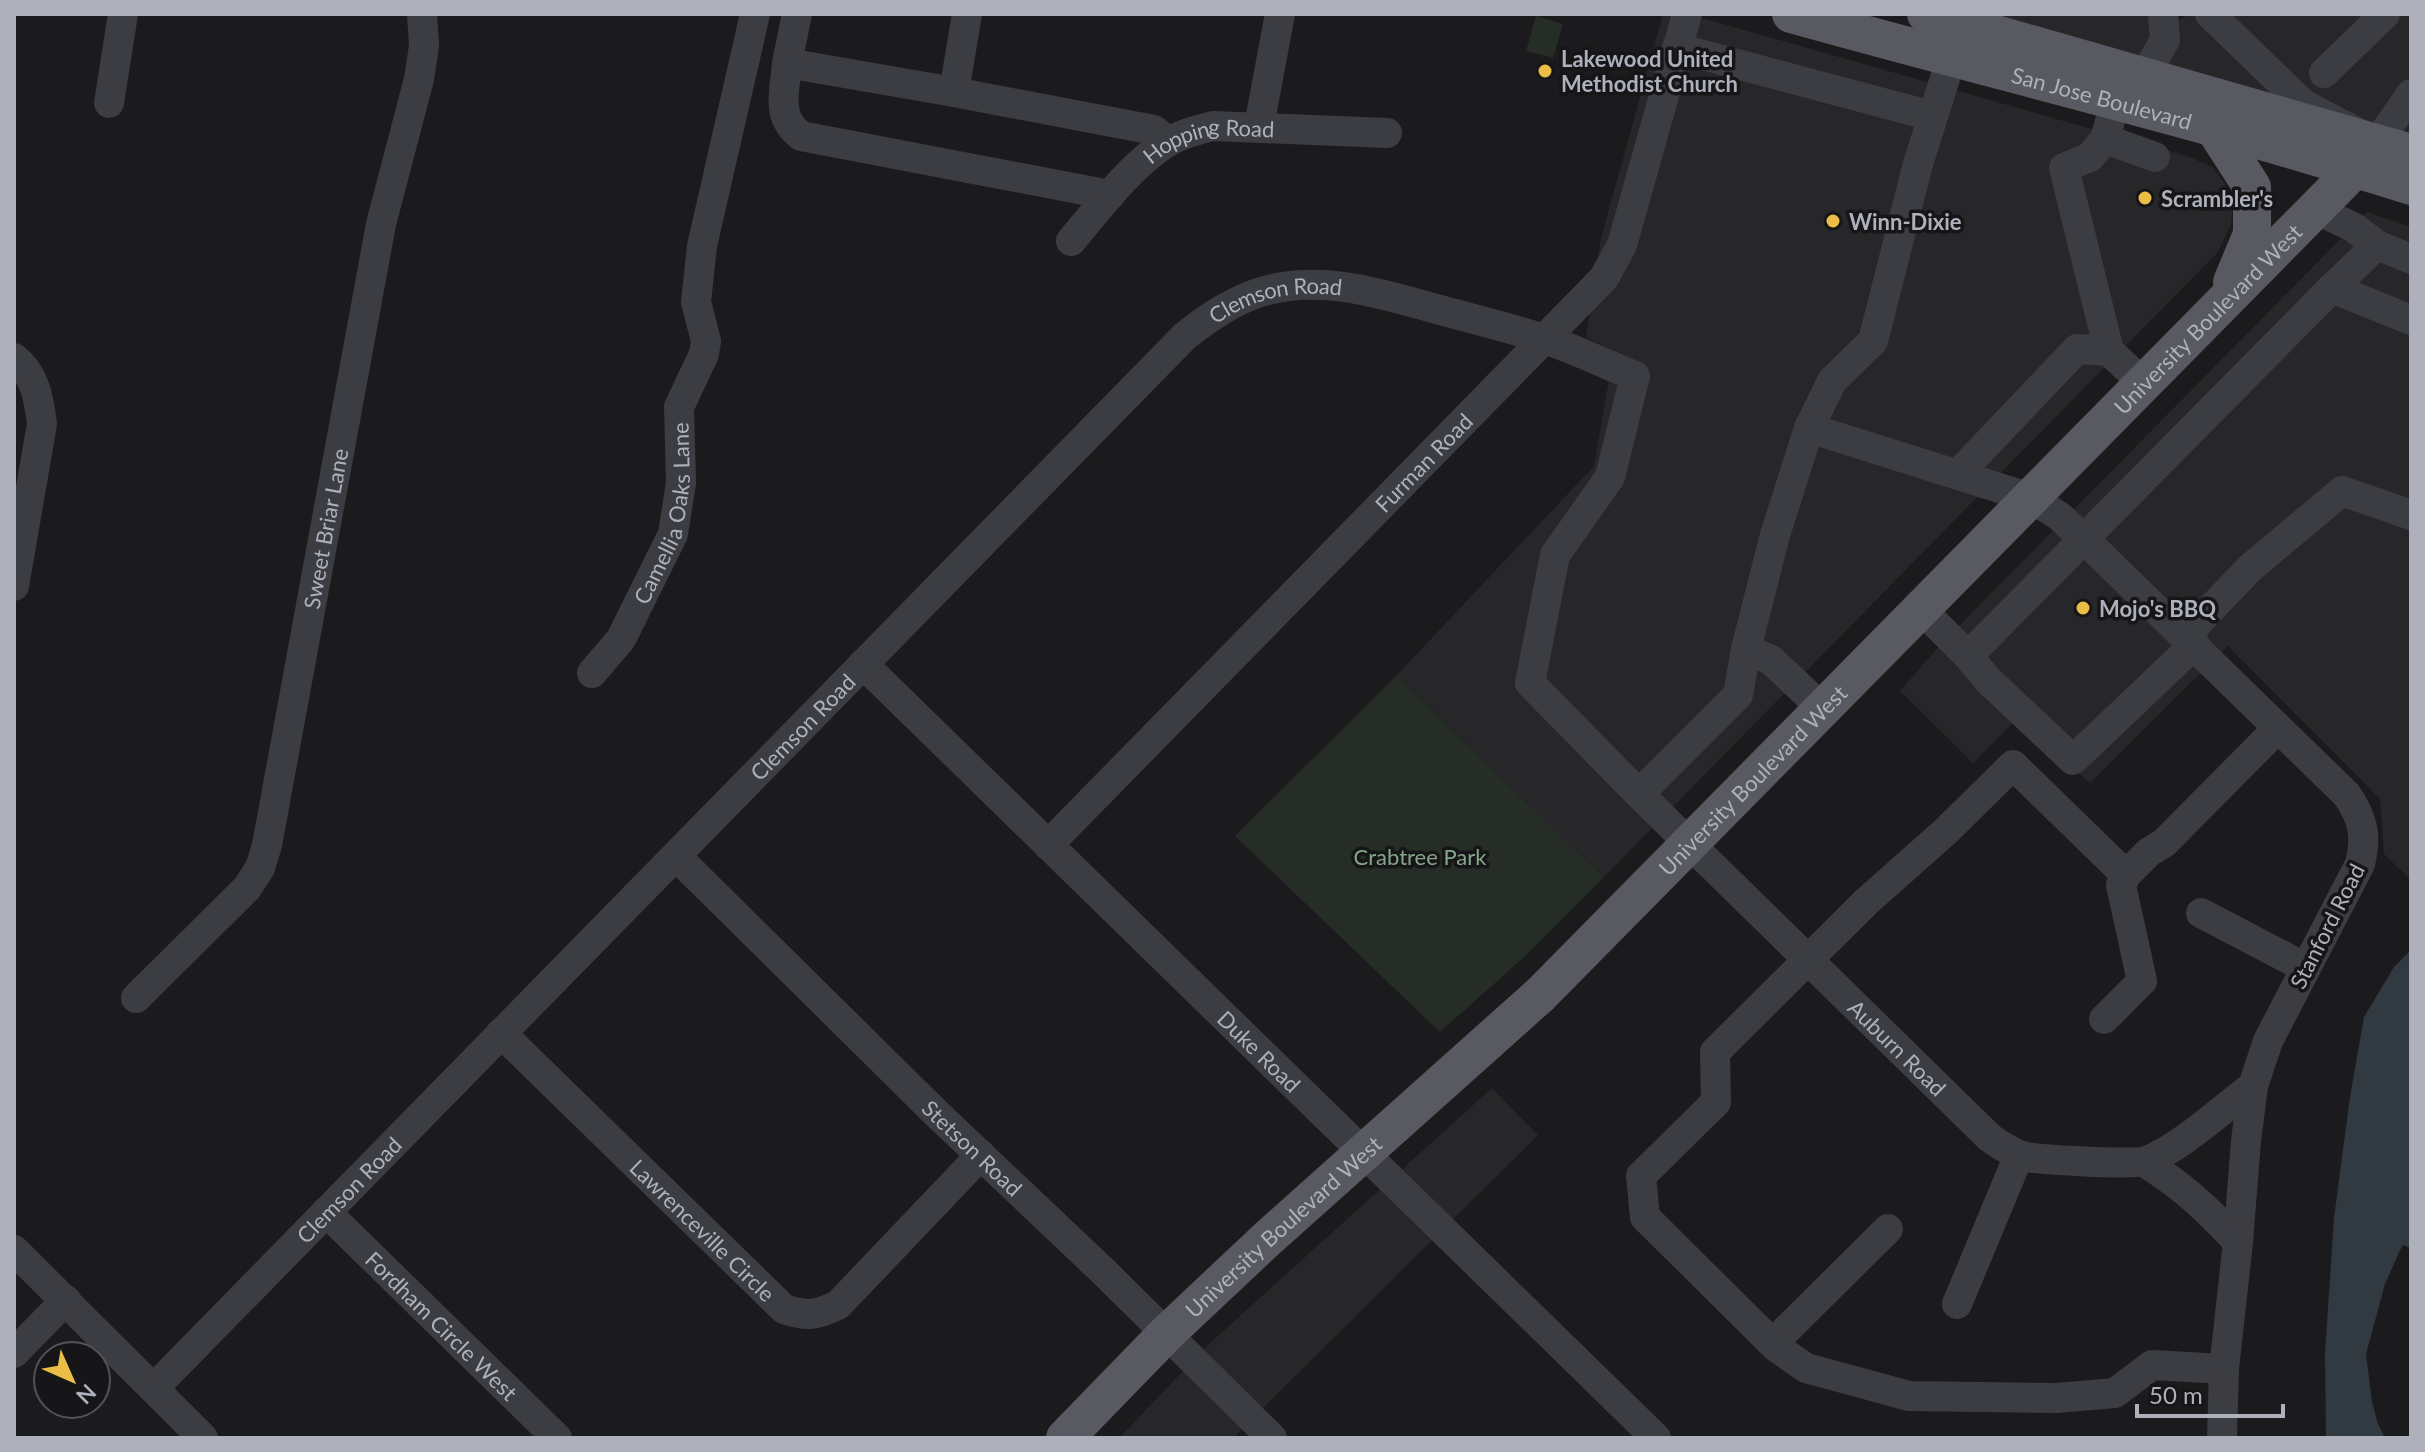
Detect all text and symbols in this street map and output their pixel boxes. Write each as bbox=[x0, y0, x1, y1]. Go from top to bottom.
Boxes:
place label: Lakewood United Methodist Church bbox=[1561, 45, 1738, 97]
street label: San Jose Boulevard bbox=[2009, 61, 2195, 135]
marker: Lakewood United Methodist Church bbox=[1536, 62, 1554, 80]
street label: Hopping Road bbox=[1137, 112, 1275, 169]
place label: Scrambler's bbox=[2161, 185, 2273, 212]
marker: Scrambler's bbox=[2136, 189, 2154, 207]
place label: Winn-Dixie bbox=[1849, 208, 1962, 235]
marker: Winn-Dixie bbox=[1824, 212, 1842, 230]
street label: University Boulevard West bbox=[2108, 218, 2307, 419]
street label: Clemson Road bbox=[1203, 271, 1344, 328]
street label: Furman Road bbox=[1369, 407, 1478, 517]
street label: Camellia Oaks Lane bbox=[627, 422, 695, 608]
street label: Sweet Briar Lane bbox=[297, 446, 353, 611]
place label: Mojo's BBQ bbox=[2099, 595, 2216, 622]
marker: Mojo's BBQ bbox=[2074, 599, 2092, 617]
street label: Clemson Road bbox=[744, 668, 860, 786]
street label: University Boulevard West bbox=[1653, 679, 1852, 881]
park label: Crabtree Park bbox=[1354, 843, 1487, 870]
street label: Stanford Road bbox=[2284, 859, 2370, 993]
street label: Auburn Road bbox=[1843, 994, 1952, 1101]
street label: Duke Road bbox=[1212, 1004, 1307, 1097]
street label: Stetson Road bbox=[917, 1094, 1028, 1201]
street label: University Boulevard West bbox=[1179, 1130, 1387, 1323]
street label: Clemson Road bbox=[291, 1131, 407, 1248]
street label: Lawrenceville Circle bbox=[625, 1153, 781, 1307]
street label: Fordham Circle West bbox=[360, 1245, 523, 1406]
north arrow bbox=[32, 1340, 112, 1420]
scale bar bbox=[2137, 1368, 2283, 1418]
text: N bbox=[71, 1379, 102, 1410]
text: 50 m bbox=[2149, 1380, 2203, 1409]

